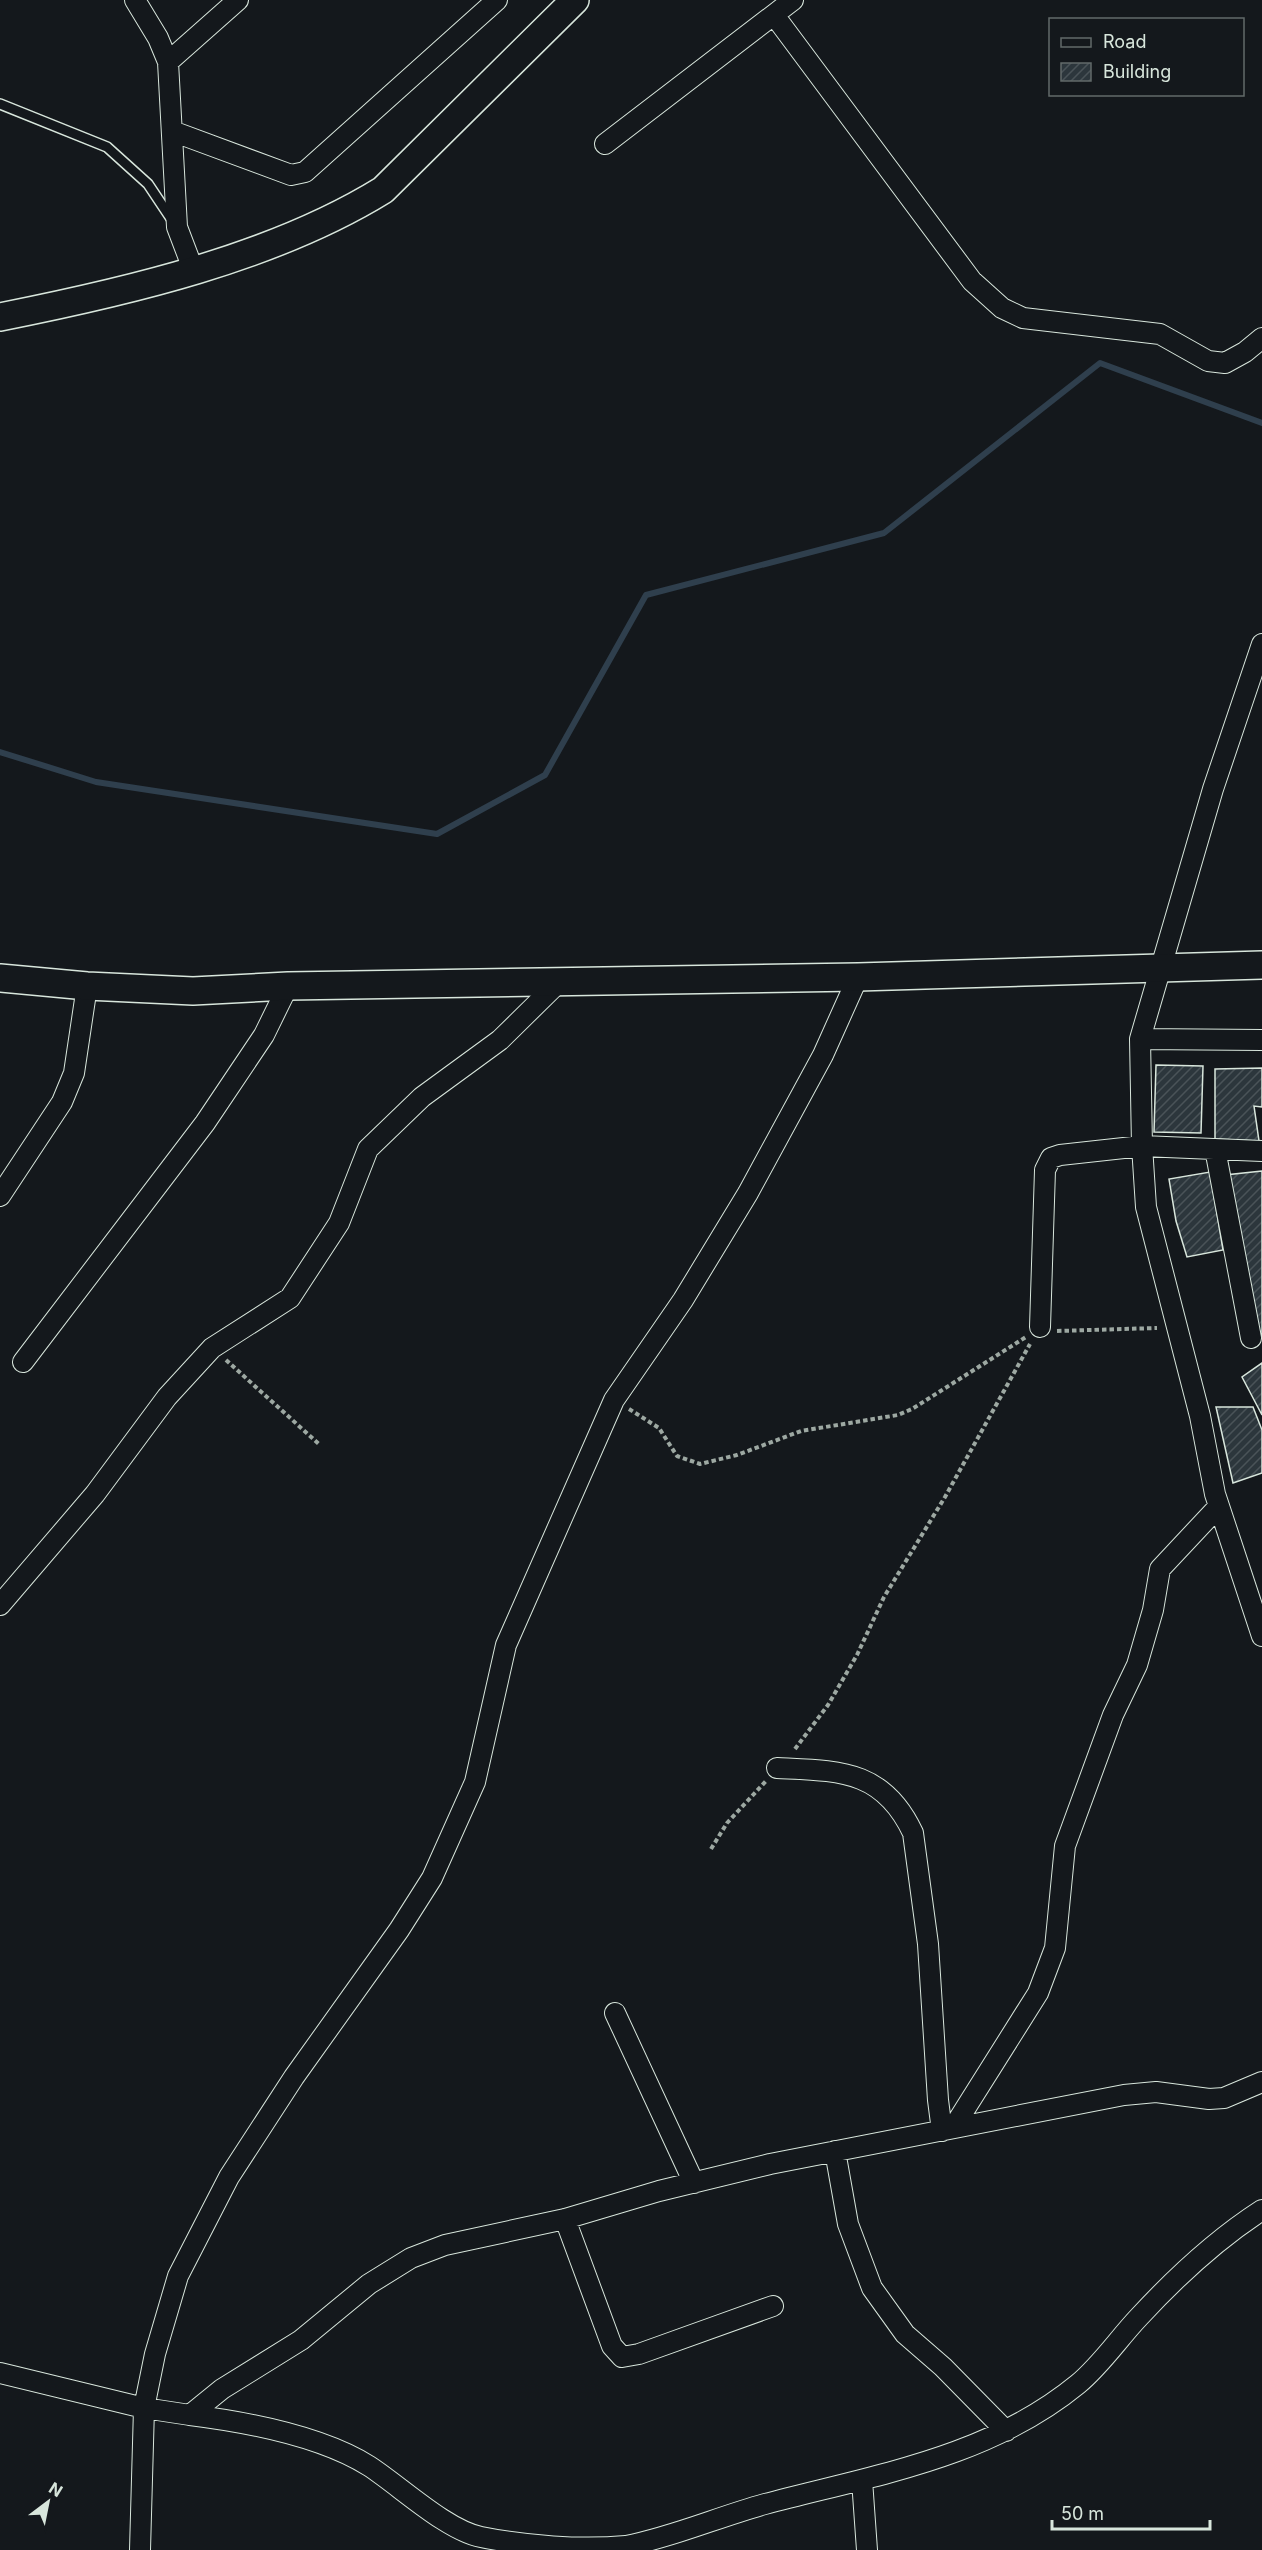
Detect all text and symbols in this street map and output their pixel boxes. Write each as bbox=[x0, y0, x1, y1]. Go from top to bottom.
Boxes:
legend bbox=[1049, 18, 1244, 96]
text: Road bbox=[1103, 31, 1146, 52]
text: Building bbox=[1103, 61, 1171, 82]
north arrow bbox=[18, 2472, 78, 2532]
text: N bbox=[45, 2478, 66, 2501]
scale bar bbox=[1052, 2493, 1210, 2531]
text: 50 m bbox=[1061, 2503, 1104, 2524]

